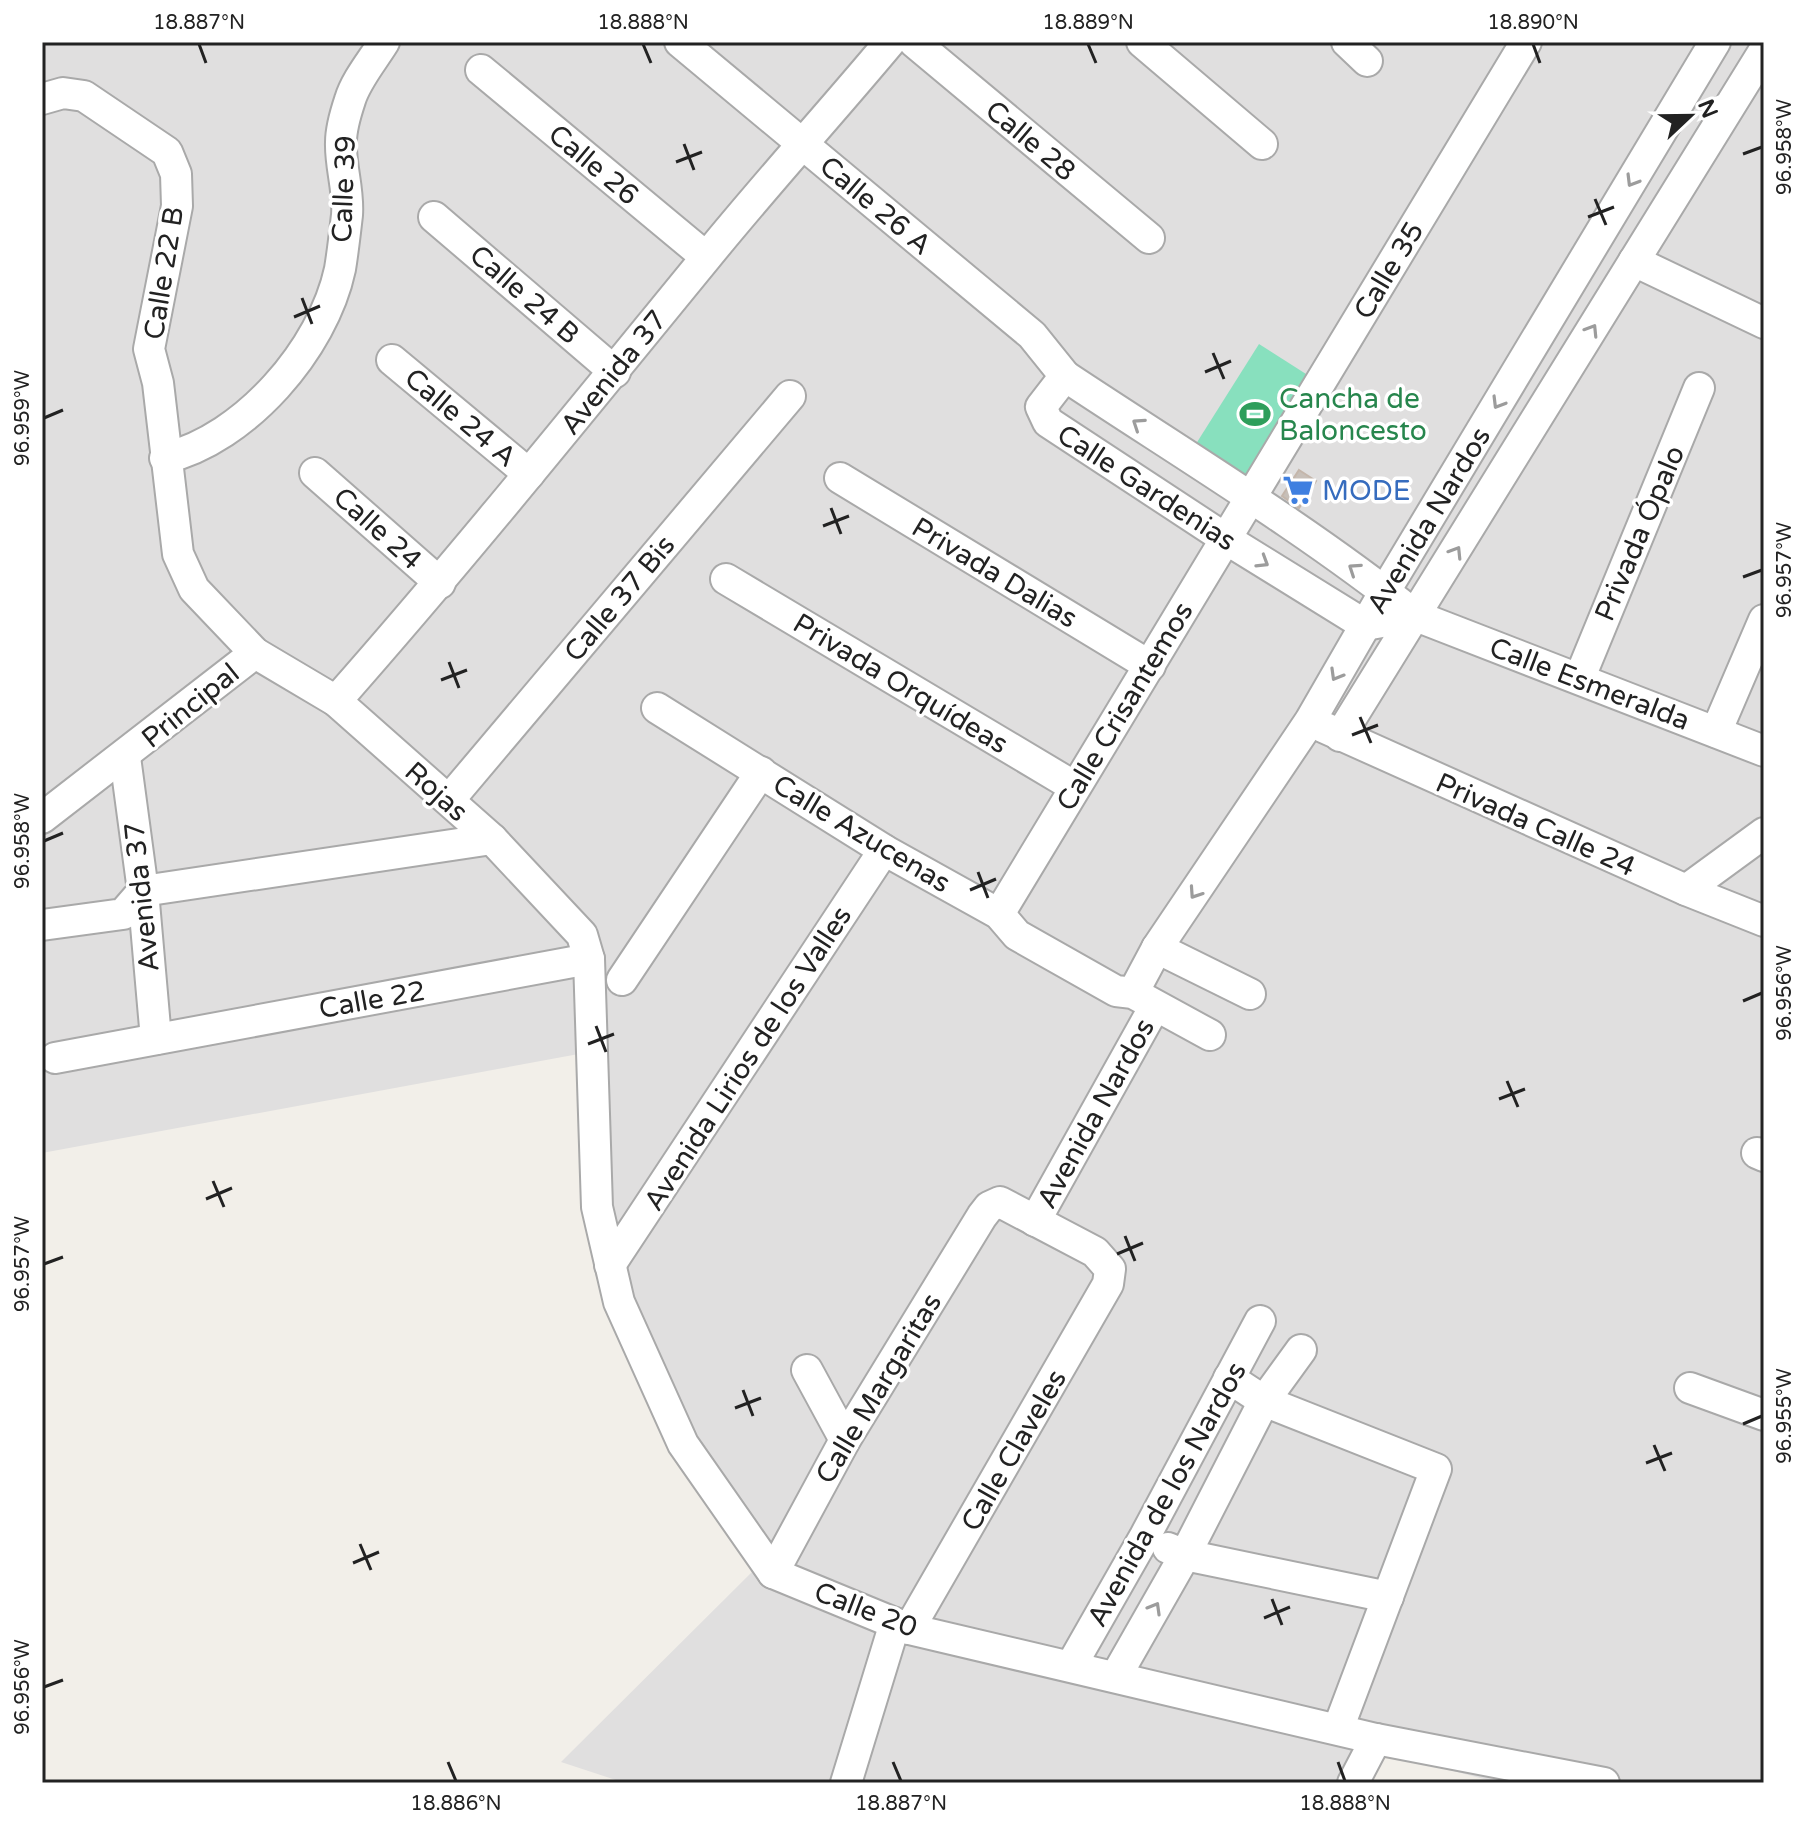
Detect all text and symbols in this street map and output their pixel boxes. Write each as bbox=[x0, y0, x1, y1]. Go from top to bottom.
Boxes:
text: 18.887°N bbox=[153, 11, 245, 35]
text: 18.888°N bbox=[597, 11, 689, 35]
text: 18.889°N bbox=[1042, 11, 1134, 35]
text: 18.890°N bbox=[1487, 11, 1579, 35]
north arrow bbox=[1650, 76, 1730, 156]
street label: Calle 28 bbox=[978, 93, 1082, 188]
text: N bbox=[1692, 96, 1723, 122]
text: 96.958°W bbox=[1773, 99, 1797, 195]
street label: Calle 26 bbox=[541, 117, 645, 212]
street label: Calle 39 bbox=[325, 135, 363, 243]
street label: Calle 26 A bbox=[812, 149, 938, 262]
one-way arrow bbox=[1626, 172, 1642, 187]
street label: Calle 22 B bbox=[137, 204, 191, 342]
street label: Calle 35 bbox=[1347, 216, 1431, 325]
street label: Calle 24 B bbox=[463, 238, 586, 352]
street label: Avenida 37 bbox=[553, 304, 674, 442]
one-way arrow bbox=[1582, 324, 1597, 339]
street label: Calle 24 A bbox=[397, 361, 523, 474]
text: 96.959°W bbox=[11, 370, 35, 466]
place label: Cancha de Baloncesto bbox=[1279, 382, 1427, 448]
one-way arrow bbox=[1492, 394, 1508, 409]
sports icon: Cancha de Baloncesto bbox=[1238, 397, 1272, 431]
street label: Calle Gardenias bbox=[1051, 417, 1242, 558]
one-way arrow bbox=[1132, 419, 1147, 434]
street label: Avenida Nardos bbox=[1360, 421, 1498, 620]
street label: Privada Ópalo bbox=[1588, 441, 1692, 626]
supermarket icon: MODE bbox=[1281, 473, 1315, 507]
place label: MODE bbox=[1322, 474, 1411, 508]
street label: Calle 24 bbox=[326, 480, 429, 577]
street label: Privada Dalias bbox=[906, 510, 1083, 636]
text: 96.957°W bbox=[1773, 522, 1797, 618]
street label: Calle 37 Bis bbox=[557, 529, 682, 669]
one-way arrow bbox=[1446, 546, 1461, 561]
one-way arrow bbox=[1254, 553, 1269, 568]
one-way arrow bbox=[1348, 564, 1362, 579]
street label: Calle Crisantemos bbox=[1049, 596, 1201, 817]
street label: Privada Orquídeas bbox=[787, 606, 1014, 761]
street label: Calle Esmeralda bbox=[1485, 630, 1695, 738]
street label: Principal bbox=[135, 656, 246, 755]
one-way arrow bbox=[1330, 666, 1346, 681]
street label: Rojas bbox=[398, 755, 475, 829]
street label: Privada Calle 24 bbox=[1431, 766, 1641, 884]
street label: Calle Azucenas bbox=[767, 768, 956, 900]
text: 96.958°W bbox=[11, 793, 35, 889]
street label: Avenida 37 bbox=[117, 820, 167, 973]
one-way arrow bbox=[1189, 884, 1204, 899]
street label: Avenida Lirios de los Valles bbox=[637, 900, 859, 1217]
text: 96.956°W bbox=[1773, 945, 1797, 1041]
street label: Calle 22 bbox=[316, 974, 428, 1026]
street label: Avenida Nardos bbox=[1030, 1013, 1162, 1214]
text: 96.957°W bbox=[11, 1216, 35, 1312]
street label: Calle Margaritas bbox=[809, 1287, 949, 1490]
street label: Avenida de los Nardos bbox=[1080, 1356, 1254, 1633]
street label: Calle Claveles bbox=[954, 1364, 1074, 1537]
text: 96.955°W bbox=[1773, 1368, 1797, 1464]
street label: Calle 20 bbox=[809, 1575, 922, 1645]
one-way arrow bbox=[1145, 1602, 1161, 1617]
text: 96.956°W bbox=[11, 1639, 35, 1735]
text: 18.886°N bbox=[410, 1792, 502, 1816]
text: 18.887°N bbox=[855, 1792, 947, 1816]
text: 18.888°N bbox=[1299, 1792, 1391, 1816]

